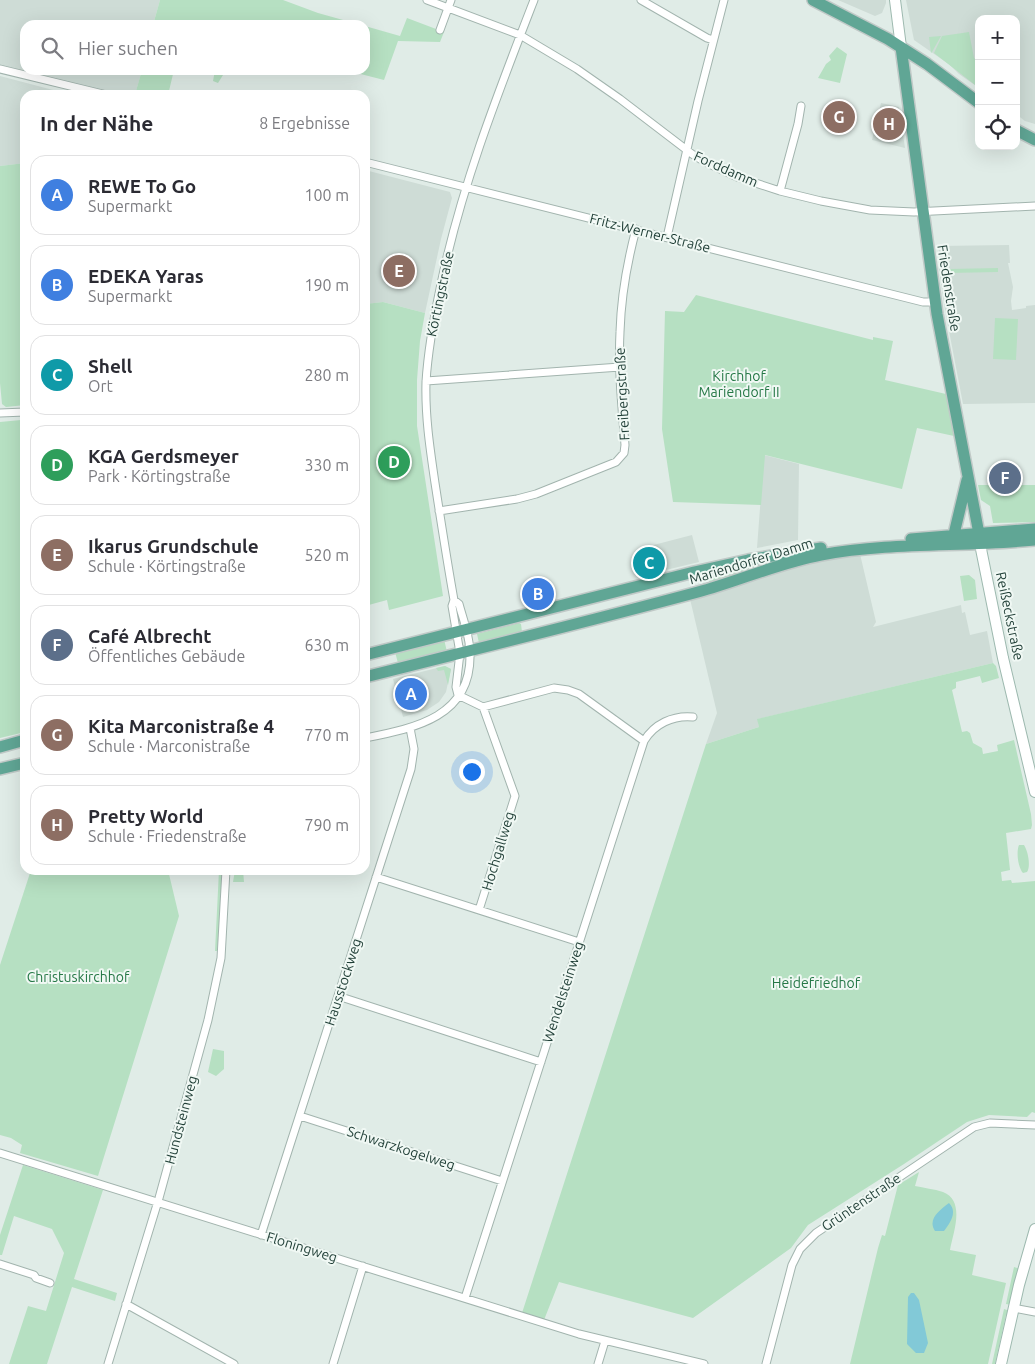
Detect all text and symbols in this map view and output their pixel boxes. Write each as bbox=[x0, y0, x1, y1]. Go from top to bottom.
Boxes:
map controls bbox=[975, 15, 1020, 150]
button: + bbox=[975, 15, 1020, 60]
search box bbox=[20, 20, 370, 75]
icon: search bbox=[38, 34, 66, 62]
text: Hier suchen bbox=[78, 37, 178, 59]
button: − bbox=[975, 60, 1020, 105]
pin: G bbox=[823, 98, 855, 136]
pin: H bbox=[873, 105, 905, 143]
button: locate bbox=[975, 105, 1020, 150]
text: In der Nähe bbox=[40, 111, 153, 135]
text: 8 Ergebnisse bbox=[259, 114, 350, 132]
street label: Forddamm bbox=[691, 148, 761, 190]
text: REWE To Go bbox=[88, 175, 196, 197]
text: A bbox=[51, 186, 63, 204]
text: 100 m bbox=[304, 186, 349, 204]
text: Supermarkt bbox=[88, 197, 172, 215]
street label: Fritz-Werner-Straße bbox=[588, 210, 712, 256]
street label: Friedenstraße bbox=[934, 243, 964, 333]
street label: Körtingstraße bbox=[423, 250, 457, 338]
pin: E bbox=[383, 252, 415, 290]
text: EDEKA Yaras bbox=[88, 265, 204, 287]
text: B bbox=[52, 276, 62, 294]
text: 190 m bbox=[304, 276, 349, 294]
text: Supermarkt bbox=[88, 287, 172, 305]
street label: Freibergstraße bbox=[612, 347, 632, 441]
text: Shell bbox=[88, 355, 132, 377]
text: C bbox=[52, 366, 62, 384]
text: 280 m bbox=[304, 366, 349, 384]
park label: Kirchhof Mariendorf II bbox=[698, 368, 780, 400]
text: Ort bbox=[88, 377, 113, 395]
pin: D bbox=[378, 443, 410, 481]
text: KGA Gerdsmeyer bbox=[88, 445, 239, 467]
text: D bbox=[51, 456, 63, 474]
text: 330 m bbox=[304, 456, 349, 474]
pin: F bbox=[989, 459, 1021, 497]
text: Park · Körtingstraße bbox=[88, 467, 231, 485]
text: Ikarus Grundschule bbox=[88, 535, 259, 557]
street label: Mariendorfer Damm bbox=[687, 535, 815, 587]
pin: C bbox=[633, 544, 665, 582]
text: E bbox=[52, 546, 62, 564]
text: 520 m bbox=[304, 546, 349, 564]
text: Schule · Körtingstraße bbox=[88, 557, 246, 575]
street label: Reißeckstraße bbox=[993, 570, 1027, 662]
pin: B bbox=[522, 575, 554, 613]
text: Café Albrecht bbox=[88, 625, 212, 647]
text: F bbox=[53, 636, 62, 654]
text: 630 m bbox=[304, 636, 349, 654]
text: Öffentliches Gebäude bbox=[88, 647, 245, 665]
pin: A bbox=[395, 675, 427, 713]
text: Kita Marconistraße 4 bbox=[88, 715, 274, 737]
text: G bbox=[51, 726, 63, 744]
text: 770 m bbox=[304, 726, 349, 744]
text: Schule · Marconistraße bbox=[88, 737, 250, 755]
your location bbox=[459, 759, 485, 785]
text: Pretty World bbox=[88, 805, 204, 827]
street label: Hochgallweg bbox=[478, 810, 518, 892]
text: H bbox=[51, 816, 63, 834]
text: 790 m bbox=[304, 816, 349, 834]
text: Schule · Friedenstraße bbox=[88, 827, 247, 845]
street label: Hausstockweg bbox=[321, 936, 365, 1028]
street label: Wendelsteinweg bbox=[539, 939, 587, 1045]
park label: Christuskirchhof bbox=[27, 969, 130, 985]
park label: Heidefriedhof bbox=[772, 975, 861, 991]
street label: Hundsteinweg bbox=[161, 1074, 201, 1166]
street label: Schwarzkogelweg bbox=[345, 1123, 457, 1173]
street label: Grüntenstraße bbox=[818, 1170, 904, 1234]
street label: Floningweg bbox=[265, 1229, 339, 1265]

